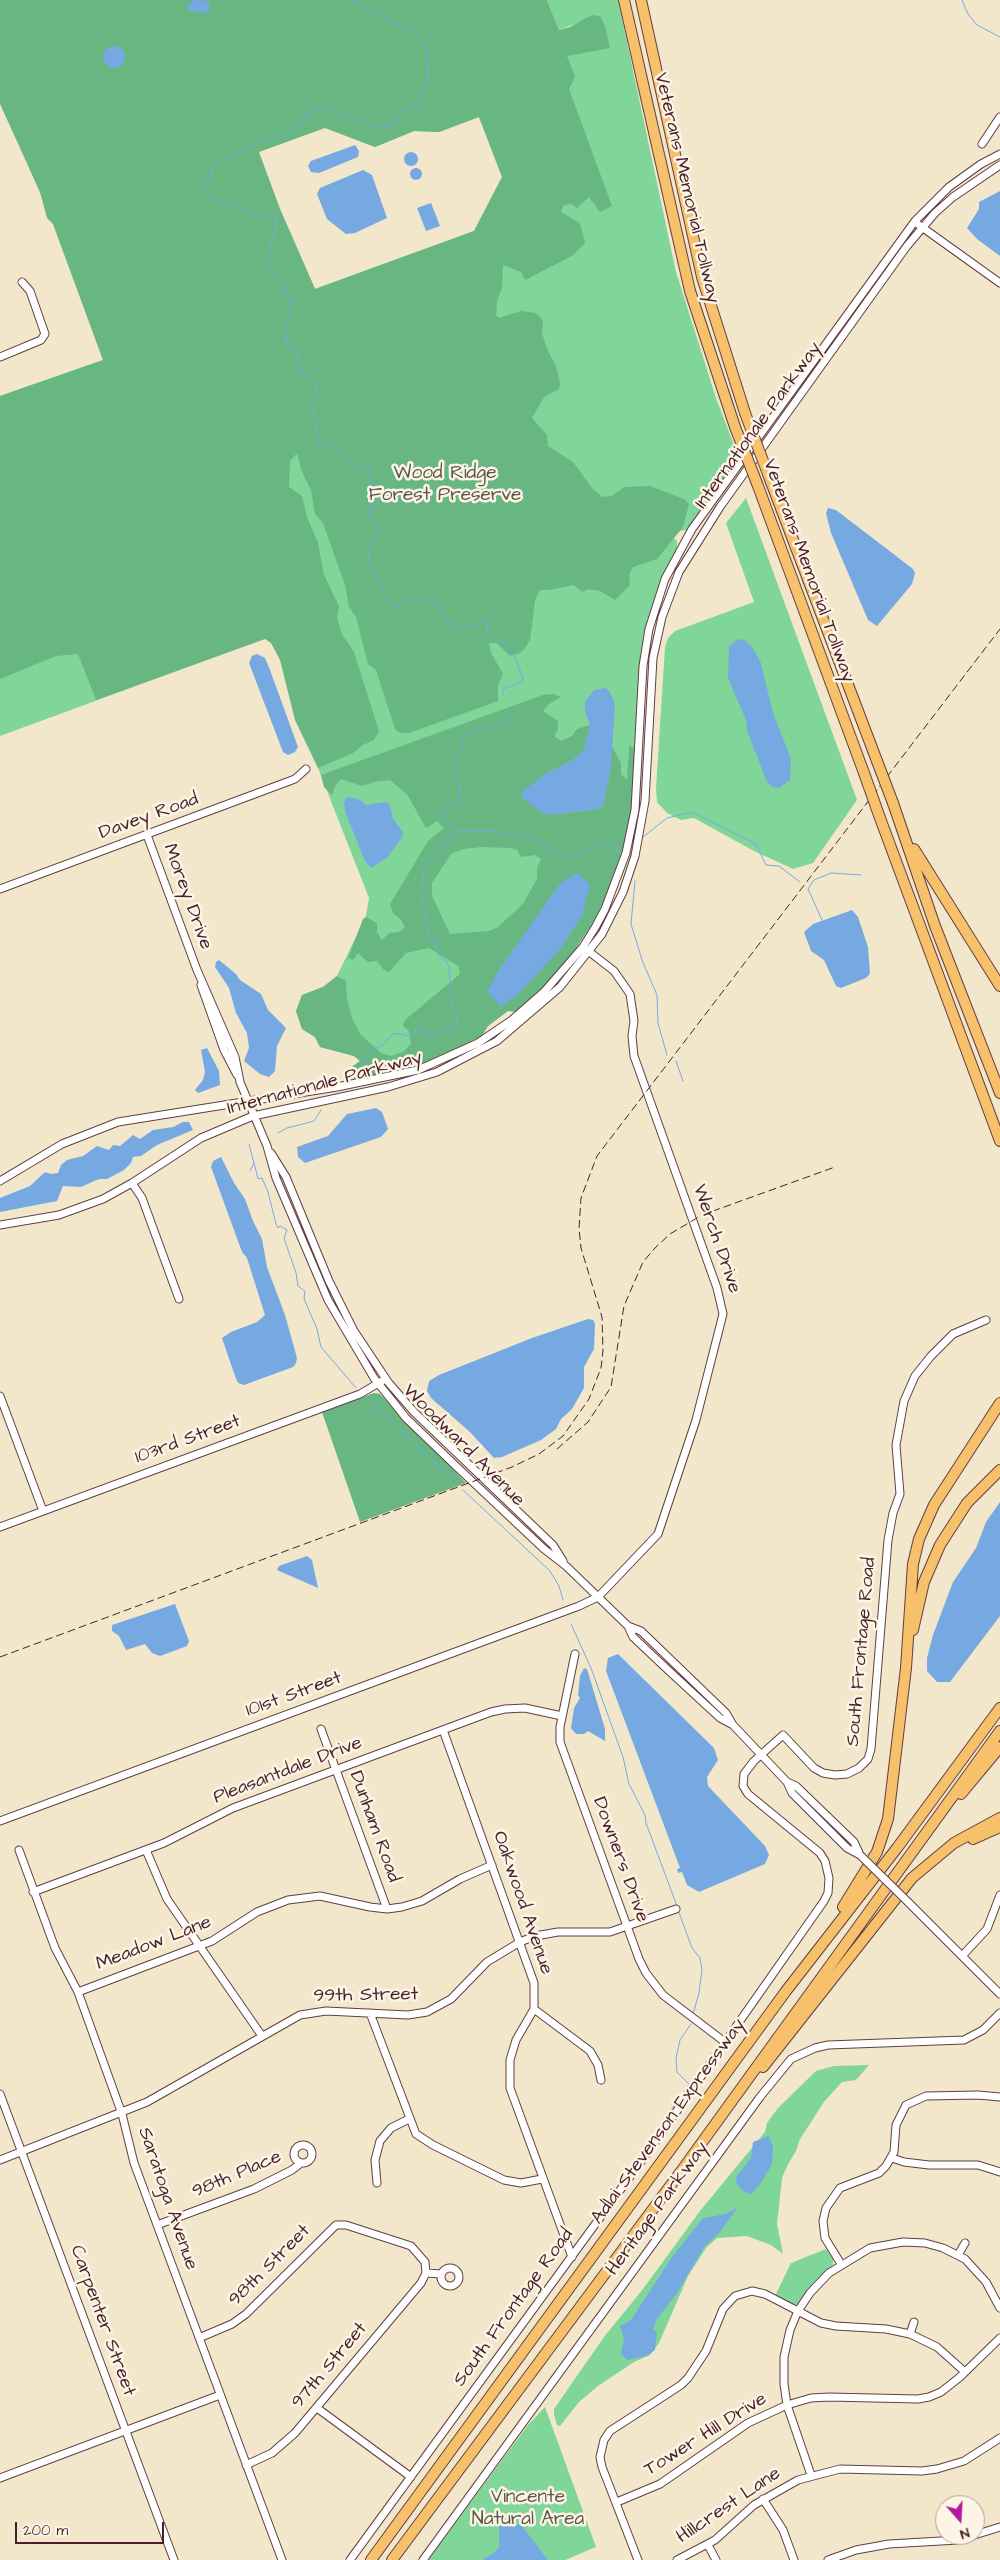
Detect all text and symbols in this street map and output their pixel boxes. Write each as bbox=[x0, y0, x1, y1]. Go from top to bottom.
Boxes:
street label: Veterans Memorial Tollway bbox=[648, 70, 724, 306]
street label: Internationale Parkway bbox=[691, 338, 827, 514]
street label: Veterans Memorial Tollway bbox=[757, 456, 859, 686]
park label: Wood Ridge Forest Preserve bbox=[369, 463, 521, 507]
street label: Davey Road bbox=[96, 789, 202, 845]
street label: Morey Drive bbox=[157, 841, 217, 953]
street label: Internationale Parkway bbox=[225, 1047, 425, 1121]
street label: Werch Drive bbox=[687, 1182, 745, 1296]
street label: Woodward Avenue bbox=[397, 1380, 529, 1512]
street label: 103rd Street bbox=[132, 1410, 244, 1470]
street label: South Frontage Road bbox=[842, 1556, 882, 1748]
street label: 101st Street bbox=[243, 1667, 345, 1723]
street label: Pleasantdale Drive bbox=[210, 1732, 366, 1810]
street label: Dunham Road bbox=[343, 1768, 405, 1886]
street label: Downers Drive bbox=[587, 1794, 653, 1926]
street label: Oakwood Avenue bbox=[487, 1828, 557, 1978]
street label: Meadow Lane bbox=[93, 1912, 215, 1976]
street label: 99th Street bbox=[313, 1984, 419, 2008]
street label: Adlai Stevenson Expressway bbox=[587, 2015, 751, 2229]
street label: Saratoga Avenue bbox=[132, 2125, 202, 2273]
street label: Heritage Parkway bbox=[602, 2138, 714, 2280]
street label: 98th Place bbox=[189, 2146, 285, 2204]
street label: 98th Street bbox=[224, 2220, 316, 2312]
street label: South Frontage Road bbox=[449, 2225, 579, 2391]
street label: Carpenter Street bbox=[64, 2243, 140, 2399]
street label: 97th Street bbox=[287, 2318, 373, 2414]
street label: Tower Hill Drive bbox=[641, 2388, 771, 2482]
street label: Hillcrest Lane bbox=[673, 2463, 785, 2549]
park label: Vincente Natural Area bbox=[472, 2487, 584, 2531]
north arrow bbox=[935, 2495, 985, 2545]
scale bar bbox=[18, 2512, 166, 2544]
text: 200 m bbox=[23, 2520, 68, 2541]
text: N bbox=[957, 2522, 972, 2544]

